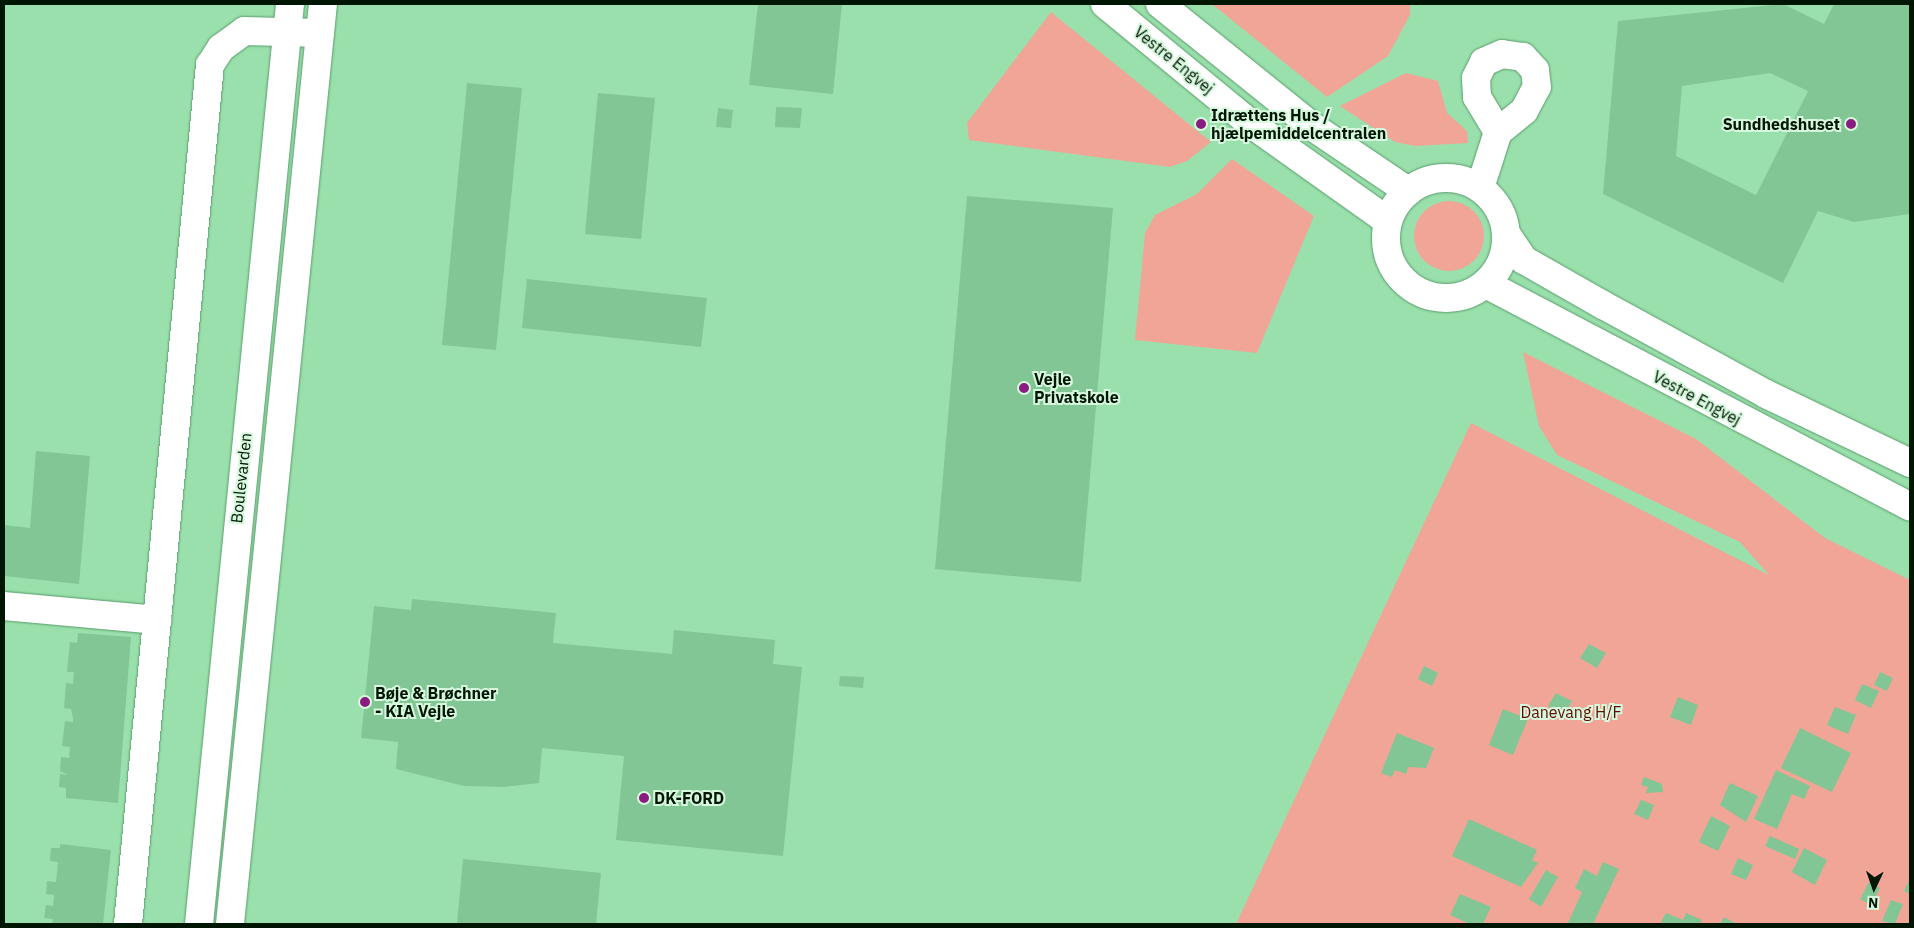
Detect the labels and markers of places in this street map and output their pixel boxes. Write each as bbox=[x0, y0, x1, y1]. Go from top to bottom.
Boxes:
place label: Idrættens Hus / hjælpemiddelcentralen bbox=[1211, 105, 1386, 143]
place label: Sundhedshuset bbox=[1723, 114, 1840, 134]
marker: Sundhedshuset bbox=[1844, 117, 1858, 131]
marker: Idrættens Hus / hjælpemiddelcentralen bbox=[1195, 118, 1207, 130]
place label: Vejle Privatskole bbox=[1034, 369, 1119, 407]
marker: Vejle Privatskole bbox=[1018, 382, 1030, 394]
place label: Bøje & Brøchner - KIA Vejle bbox=[375, 683, 496, 721]
marker: Bøje & Brøchner - KIA Vejle bbox=[359, 696, 371, 708]
place label: DK-FORD bbox=[654, 788, 724, 808]
marker: DK-FORD bbox=[638, 792, 650, 804]

